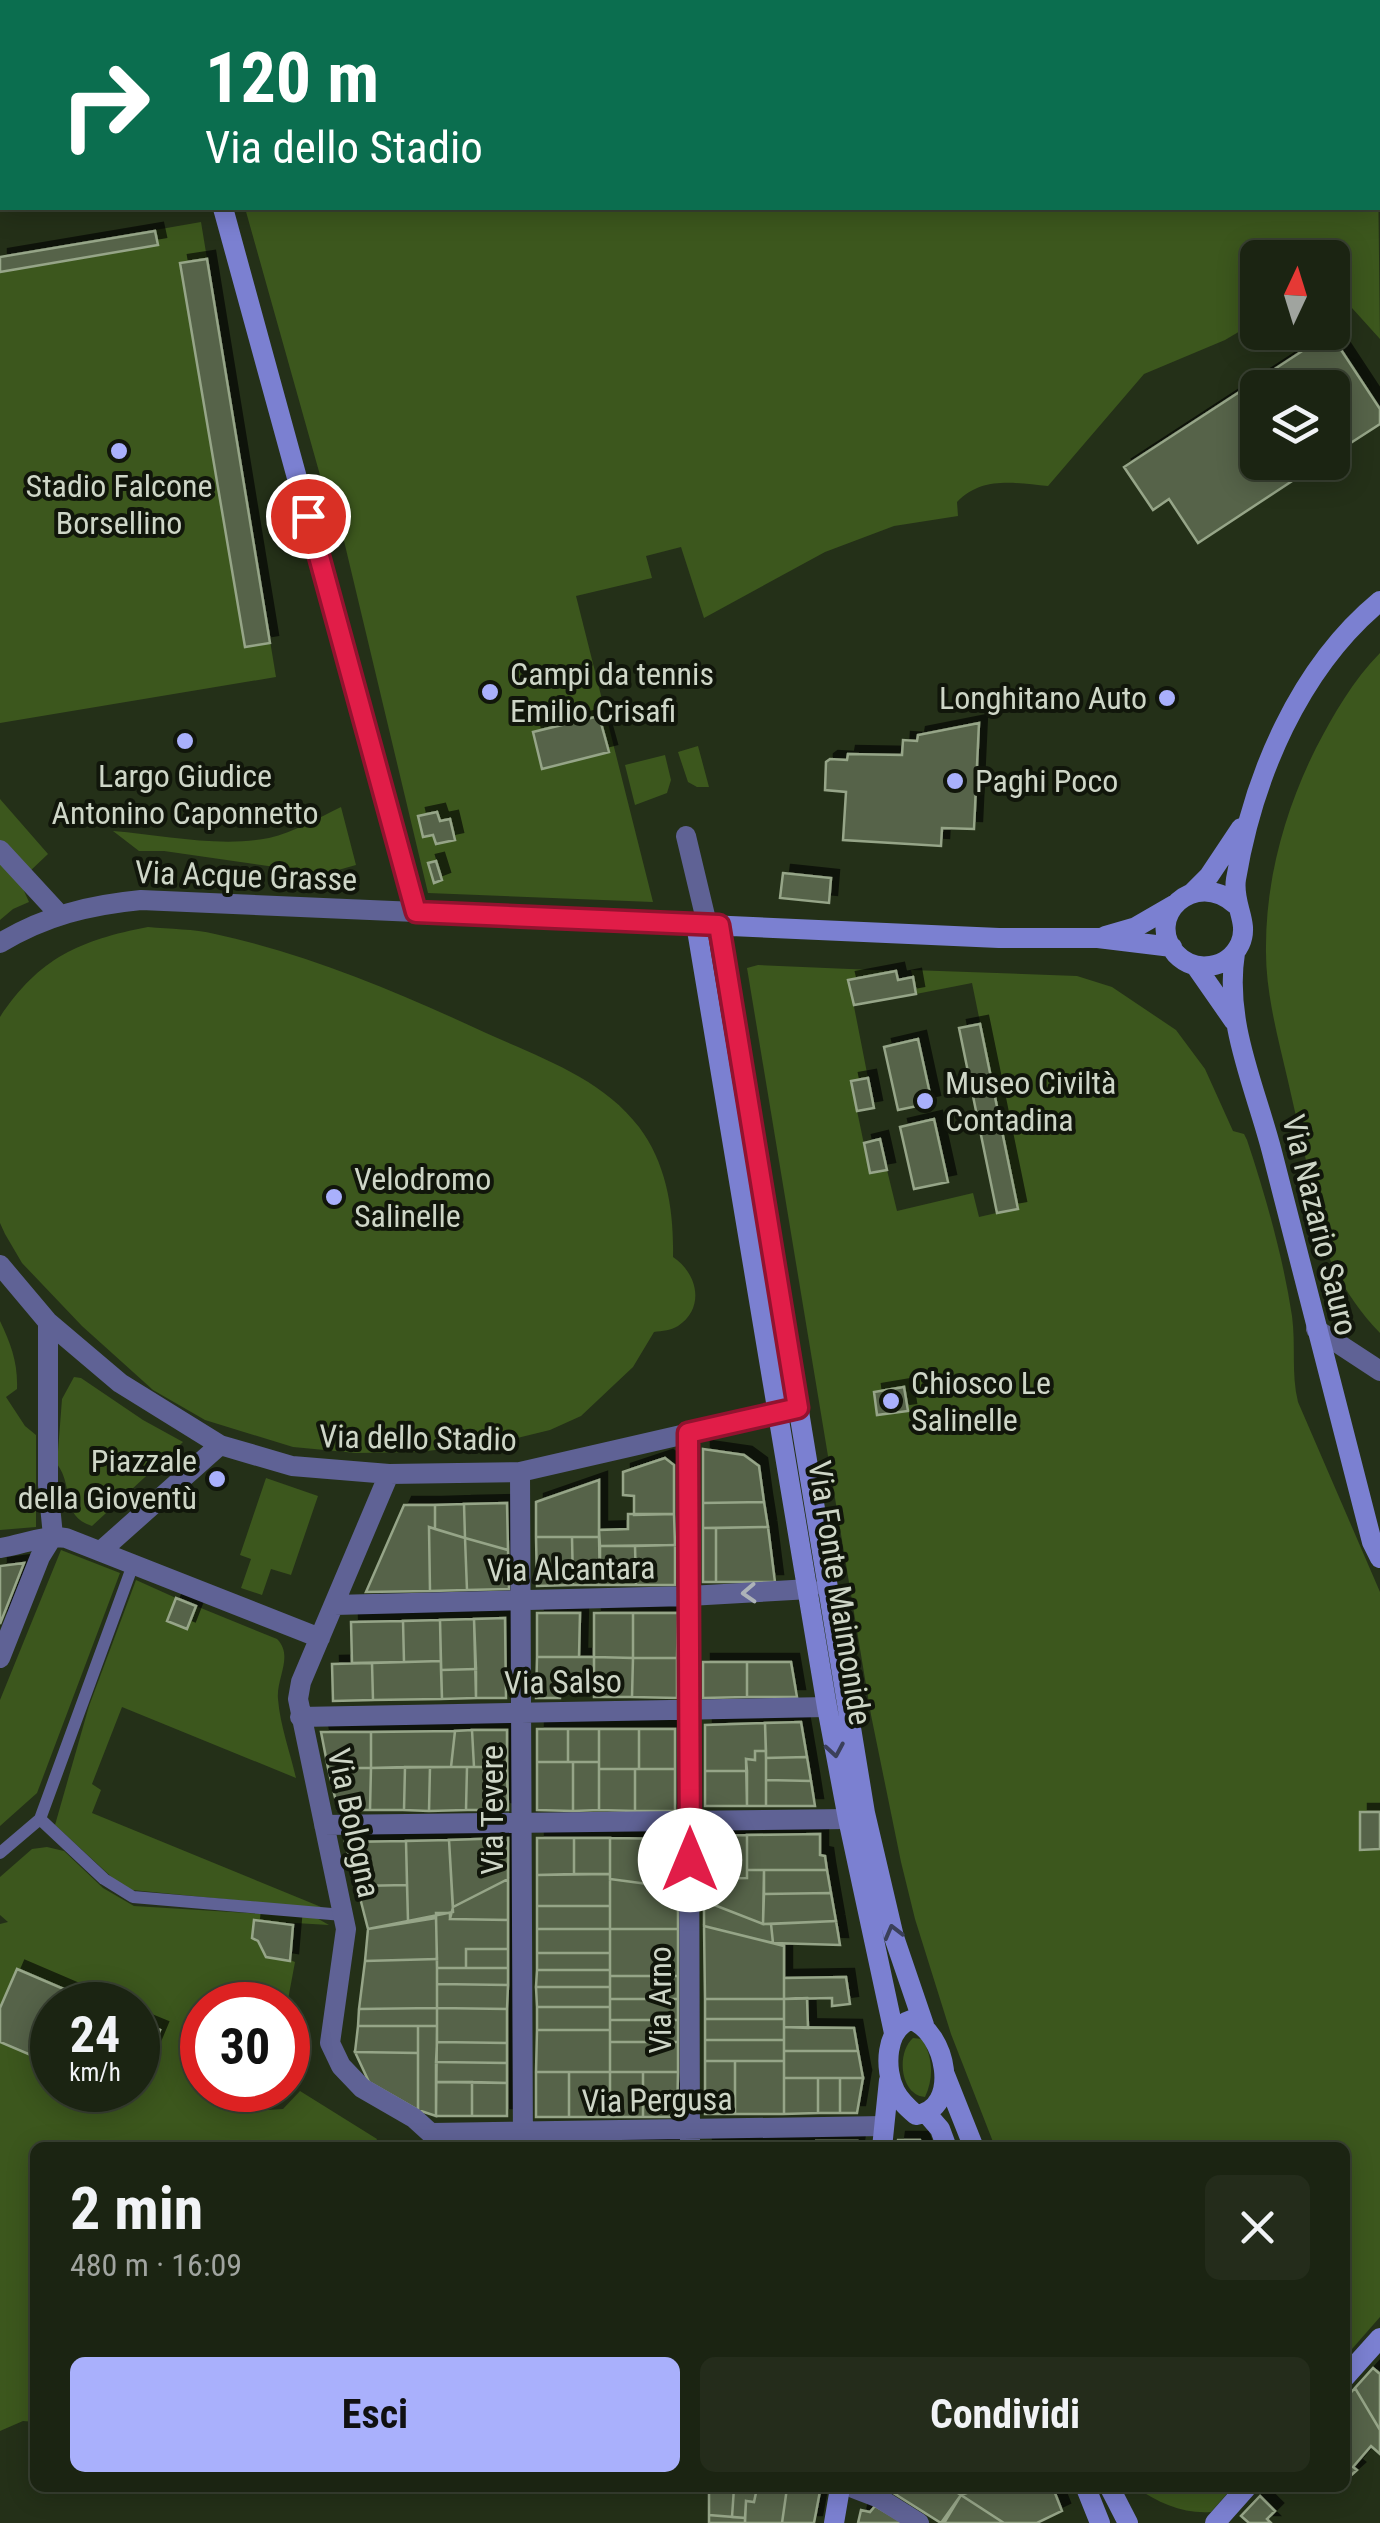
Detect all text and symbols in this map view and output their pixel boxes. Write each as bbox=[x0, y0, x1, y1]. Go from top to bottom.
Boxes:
text: 120 m bbox=[205, 37, 379, 119]
icon: right bbox=[40, 40, 170, 170]
text: Via dello Stadio bbox=[205, 121, 483, 174]
north arrow bbox=[1240, 240, 1350, 350]
map controls bbox=[1240, 240, 1350, 480]
button: layers bbox=[1240, 370, 1350, 480]
marker: Stadio Falcone Borsellino bbox=[108, 440, 130, 462]
place label: Stadio Falcone Borsellino bbox=[26, 467, 212, 542]
pin bbox=[266, 474, 351, 559]
icon: arrive bbox=[281, 489, 336, 544]
place label: Campi da tennis Emilio Crisafi bbox=[510, 655, 714, 730]
place label: Longhitano Auto bbox=[939, 679, 1147, 717]
marker: Campi da tennis Emilio Crisafi bbox=[479, 681, 501, 703]
marker: Longhitano Auto bbox=[1156, 687, 1178, 709]
marker: Largo Giudice Antonino Caponnetto bbox=[174, 730, 196, 752]
place label: Largo Giudice Antonino Caponnetto bbox=[52, 757, 318, 832]
place label: Paghi Poco bbox=[975, 762, 1118, 800]
marker: Paghi Poco bbox=[944, 770, 966, 792]
street label: Via Acque Grasse bbox=[134, 853, 358, 899]
place label: Museo Civiltà Contadina bbox=[945, 1064, 1116, 1139]
marker: Museo Civiltà Contadina bbox=[914, 1090, 936, 1112]
street label: Via Nazario Sauro bbox=[1274, 1111, 1366, 1339]
place label: Velodromo Salinelle bbox=[354, 1160, 491, 1235]
marker: Velodromo Salinelle bbox=[323, 1186, 345, 1208]
place label: Chiosco Le Salinelle bbox=[911, 1364, 1051, 1439]
marker: Chiosco Le Salinelle bbox=[880, 1390, 902, 1412]
street label: Via dello Stadio bbox=[319, 1417, 517, 1459]
place label: Piazzale della Gioventù bbox=[18, 1442, 197, 1517]
street label: Via Fonte Maimonide bbox=[800, 1458, 880, 1728]
marker: Piazzale della Gioventù bbox=[206, 1468, 228, 1490]
street label: Via Alcantara bbox=[486, 1549, 656, 1589]
one-way arrow bbox=[741, 1582, 757, 1603]
street label: Via Salso bbox=[504, 1662, 622, 1702]
one-way arrow bbox=[824, 1742, 845, 1758]
street label: Via Bologna bbox=[320, 1745, 388, 1901]
street label: Via Tevere bbox=[473, 1745, 511, 1875]
position arrow bbox=[638, 1808, 742, 1912]
one-way arrow bbox=[884, 1924, 905, 1941]
street label: Via Arno bbox=[641, 1946, 679, 2054]
speed limit sign: 30 bbox=[180, 1982, 310, 2112]
text: 24 bbox=[70, 2006, 120, 2064]
text: km/h bbox=[69, 2058, 121, 2087]
street label: Via Pergusa bbox=[581, 2080, 733, 2120]
text: 2 min bbox=[70, 2173, 203, 2244]
button: close bbox=[1205, 2175, 1310, 2280]
text: 480 m · 16:09 bbox=[70, 2246, 242, 2284]
button: Esci bbox=[70, 2357, 680, 2472]
button: Condividi bbox=[700, 2357, 1310, 2472]

